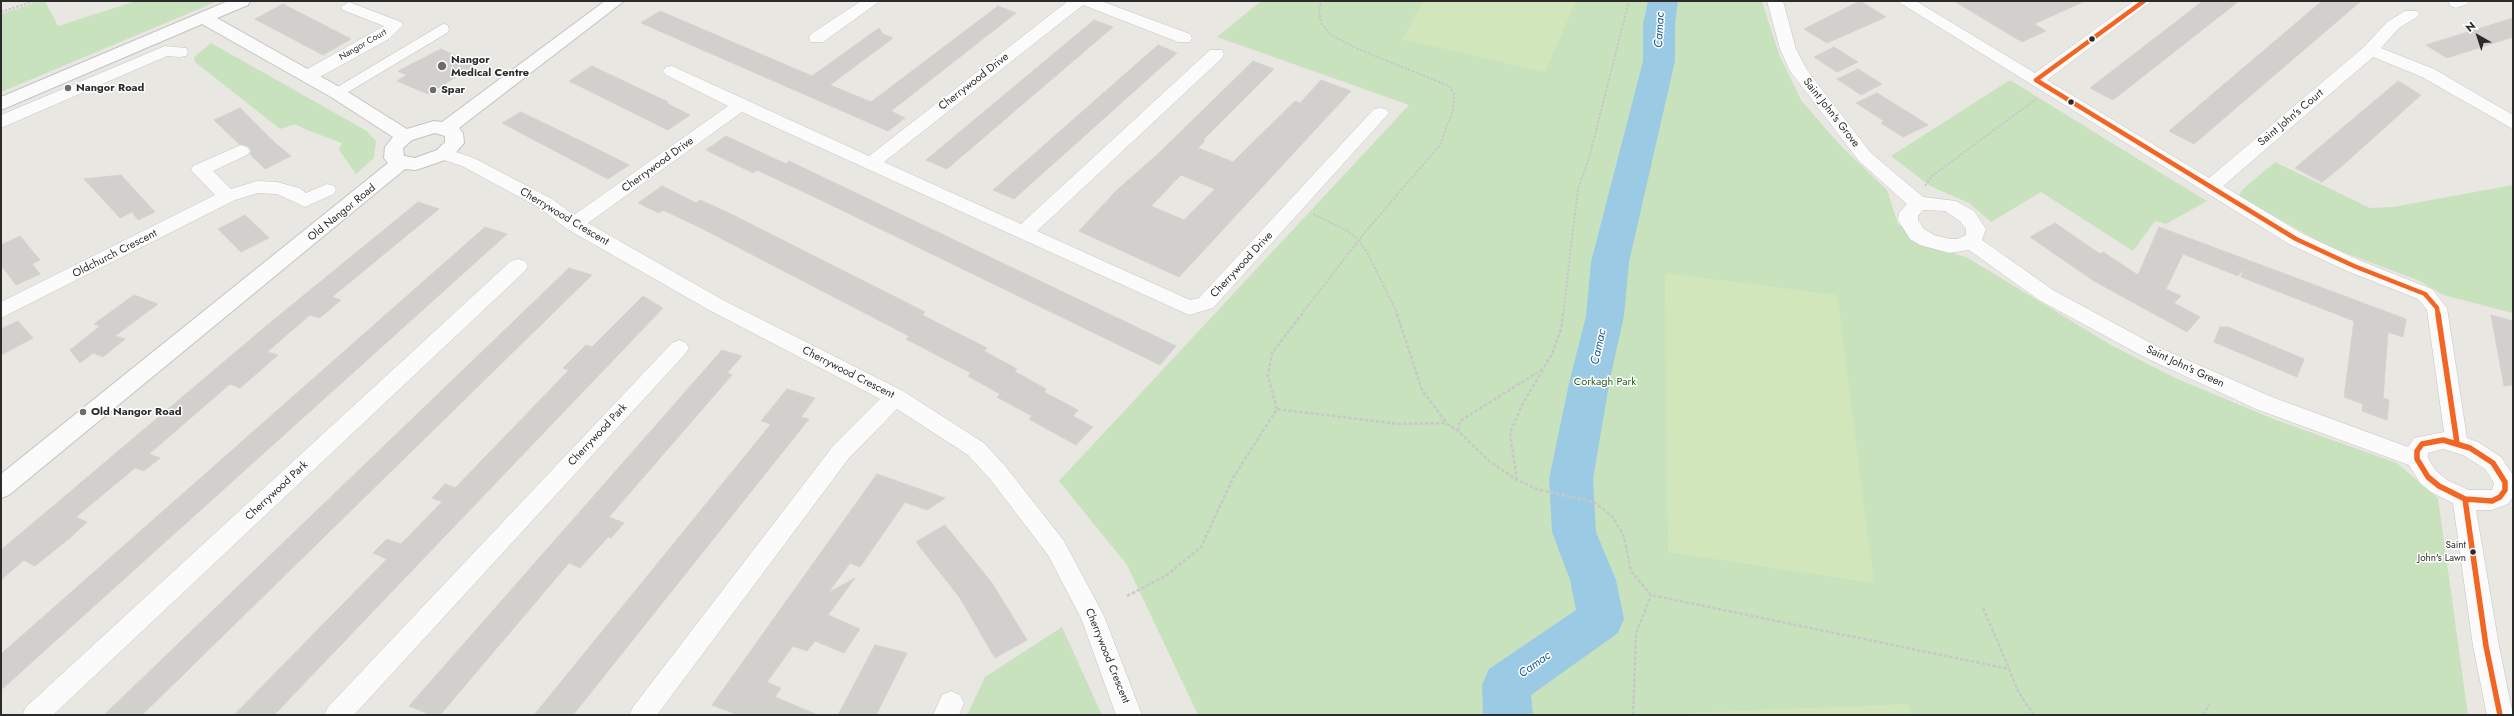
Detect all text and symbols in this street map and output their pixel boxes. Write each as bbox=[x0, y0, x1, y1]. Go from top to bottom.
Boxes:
water label: Camac bbox=[1652, 12, 1668, 48]
north arrow bbox=[2458, 16, 2498, 56]
text: N bbox=[2462, 18, 2479, 36]
street label: Nangor Court bbox=[337, 27, 389, 63]
unlabelled marker bbox=[2087, 34, 2097, 44]
street label: Cherrywood Drive bbox=[936, 51, 1012, 113]
place label: Nangor Medical Centre bbox=[451, 53, 529, 79]
marker: Nangor Medical Centre bbox=[436, 60, 448, 72]
street label: Saint John's Grove bbox=[1800, 76, 1862, 150]
place label: Nangor Road bbox=[76, 81, 144, 95]
marker: Nangor Road bbox=[63, 83, 73, 93]
place label: Spar bbox=[441, 83, 465, 97]
marker: Spar bbox=[428, 85, 438, 95]
street label: Saint John's Court bbox=[2256, 87, 2326, 149]
unlabelled marker bbox=[2066, 97, 2076, 107]
street label: Cherrywood Drive bbox=[620, 135, 696, 195]
street label: Old Nangor Road bbox=[305, 182, 379, 244]
street label: Cherrywood Crescent bbox=[517, 185, 611, 249]
street label: Oldchurch Crescent bbox=[71, 227, 159, 281]
street label: Cherrywood Drive bbox=[1208, 229, 1276, 301]
water label: Camac bbox=[1588, 328, 1610, 366]
street label: Saint John's Green bbox=[2144, 343, 2226, 391]
street label: Cherrywood Crescent bbox=[800, 344, 896, 402]
park label: Corkagh Park bbox=[1574, 375, 1636, 389]
street label: Cherrywood Park bbox=[566, 401, 630, 469]
place label: Old Nangor Road bbox=[91, 405, 181, 419]
marker: Old Nangor Road bbox=[78, 407, 88, 417]
street label: Cherrywood Park bbox=[243, 459, 311, 523]
place label: Saint John's Lawn bbox=[2418, 540, 2466, 564]
marker: Saint John's Lawn bbox=[2468, 547, 2478, 557]
street label: Cherrywood Crescent bbox=[1082, 606, 1132, 706]
water label: Camac bbox=[1516, 649, 1554, 681]

